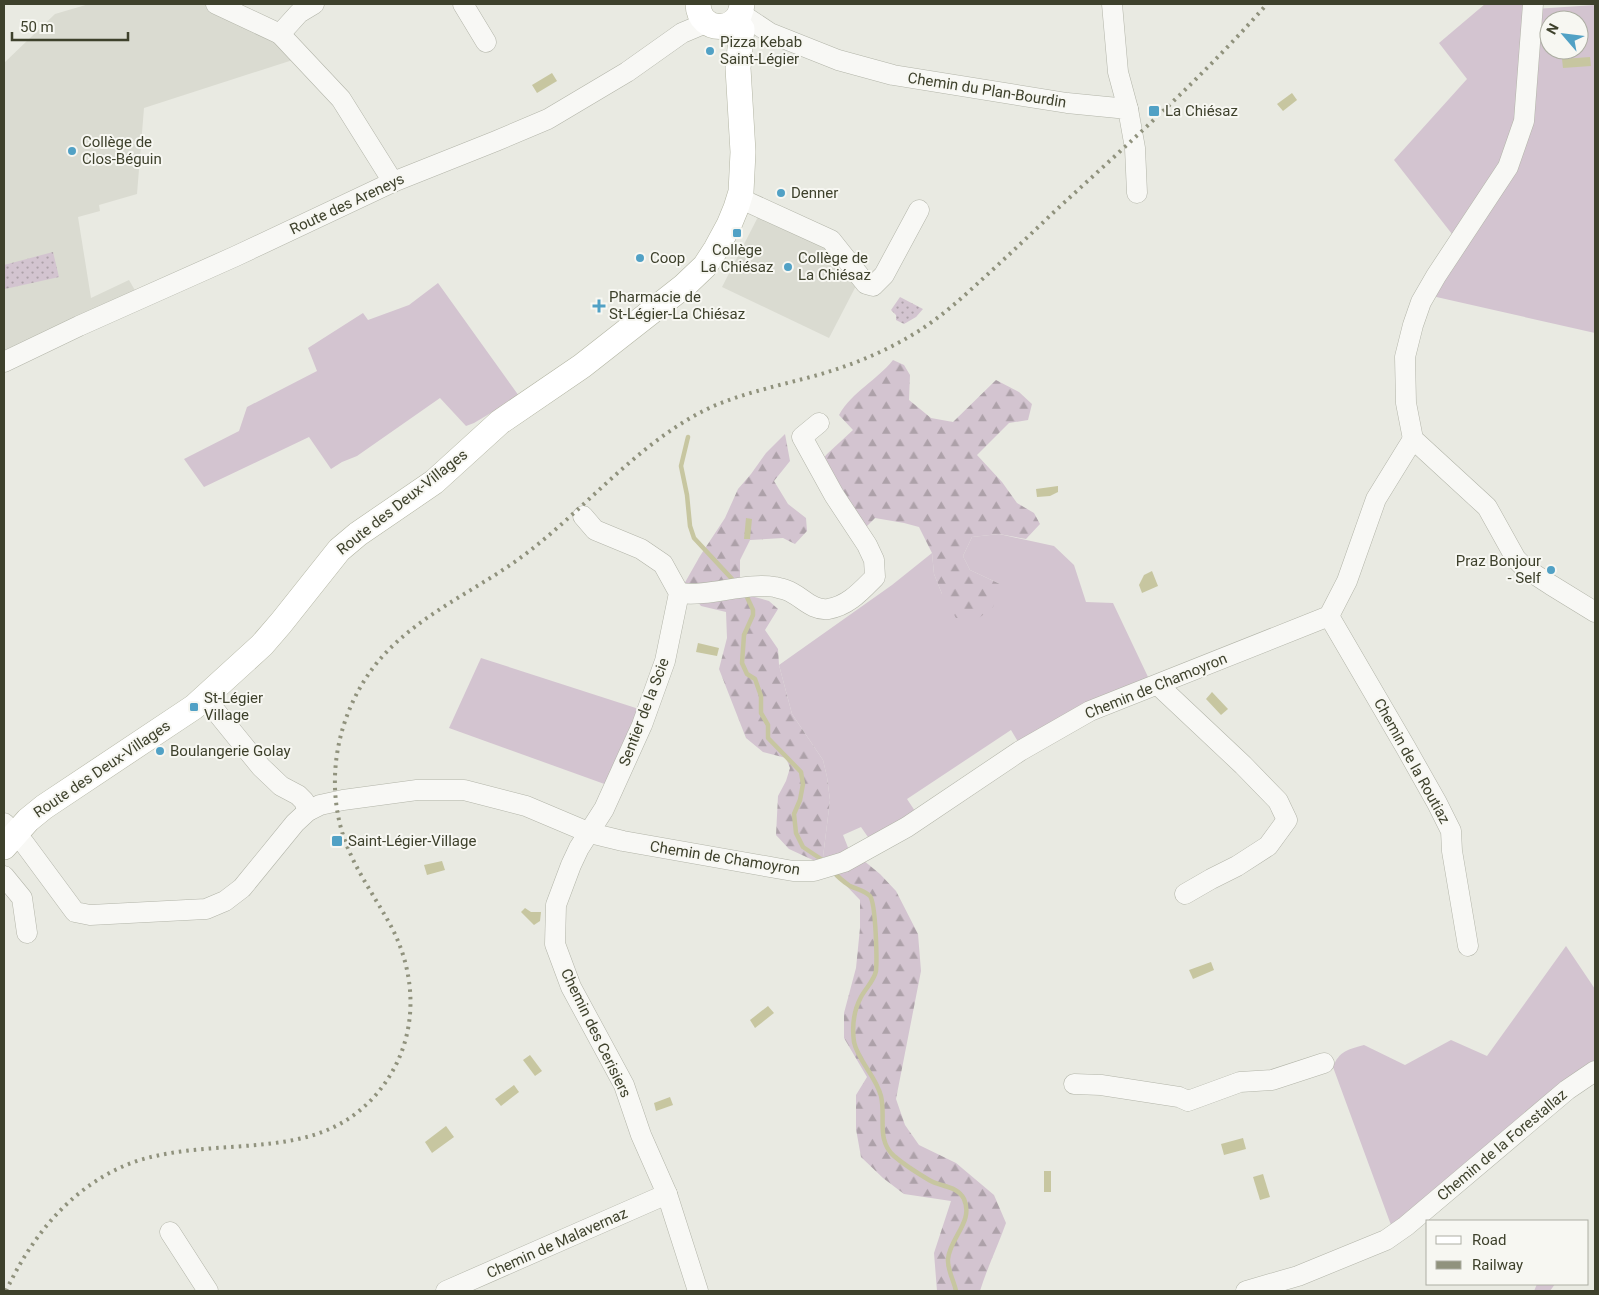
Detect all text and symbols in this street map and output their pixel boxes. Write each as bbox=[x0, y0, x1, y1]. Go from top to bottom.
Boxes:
scale bar bbox=[12, 10, 129, 42]
north arrow bbox=[1539, 10, 1589, 60]
text: 50 m bbox=[20, 18, 54, 36]
text: N bbox=[1543, 21, 1562, 37]
place label: Pizza Kebab Saint-Légier bbox=[720, 33, 802, 68]
marker: Pizza Kebab Saint-Légier bbox=[704, 45, 716, 57]
street label: Chemin du Plan-Bourdin bbox=[906, 69, 1068, 111]
place label: La Chiésaz bbox=[1165, 102, 1238, 120]
marker: La Chiésaz bbox=[1147, 104, 1161, 118]
place label: Collège de Clos-Béguin bbox=[82, 133, 162, 168]
marker: Collège de Clos-Béguin bbox=[66, 145, 78, 157]
street label: Route des Areneys bbox=[287, 170, 407, 238]
place label: Denner bbox=[791, 184, 838, 202]
marker: Denner bbox=[775, 187, 787, 199]
marker: Collège La Chiésaz bbox=[731, 227, 743, 239]
place label: Collège La Chiésaz bbox=[701, 241, 773, 276]
place label: Coop bbox=[650, 249, 685, 267]
place label: Collège de La Chiésaz bbox=[798, 249, 871, 284]
marker: Coop bbox=[634, 252, 646, 264]
marker: Collège de La Chiésaz bbox=[782, 261, 794, 273]
place label: Pharmacie de St-Légier-La Chiésaz bbox=[609, 288, 745, 323]
marker: Pharmacie de St-Légier-La Chiésaz bbox=[593, 300, 605, 312]
street label: Route des Deux-Villages bbox=[333, 445, 471, 559]
place label: Praz Bonjour - Self bbox=[1456, 552, 1542, 587]
marker: Praz Bonjour - Self bbox=[1545, 564, 1557, 576]
street label: Chemin de Chamoyron bbox=[1082, 649, 1230, 723]
street label: Sentier de la Scie bbox=[615, 655, 673, 769]
place label: St-Légier Village bbox=[204, 689, 263, 724]
street label: Chemin de la Routiaz bbox=[1370, 695, 1454, 827]
marker: St-Légier Village bbox=[188, 701, 200, 713]
street label: Route des Deux-Villages bbox=[30, 717, 174, 821]
place label: Boulangerie Golay bbox=[170, 742, 291, 760]
marker: Boulangerie Golay bbox=[154, 745, 166, 757]
place label: Saint-Légier-Village bbox=[348, 832, 476, 850]
marker: Saint-Légier-Village bbox=[330, 834, 344, 848]
street label: Chemin de Chamoyron bbox=[649, 837, 801, 879]
street label: Chemin des Cerisiers bbox=[557, 966, 635, 1100]
street label: Chemin de la Forestallaz bbox=[1433, 1085, 1571, 1205]
street label: Chemin de Malavernaz bbox=[484, 1204, 630, 1282]
legend bbox=[1426, 1220, 1589, 1285]
text: Road bbox=[1472, 1231, 1506, 1249]
text: Railway bbox=[1472, 1256, 1523, 1274]

